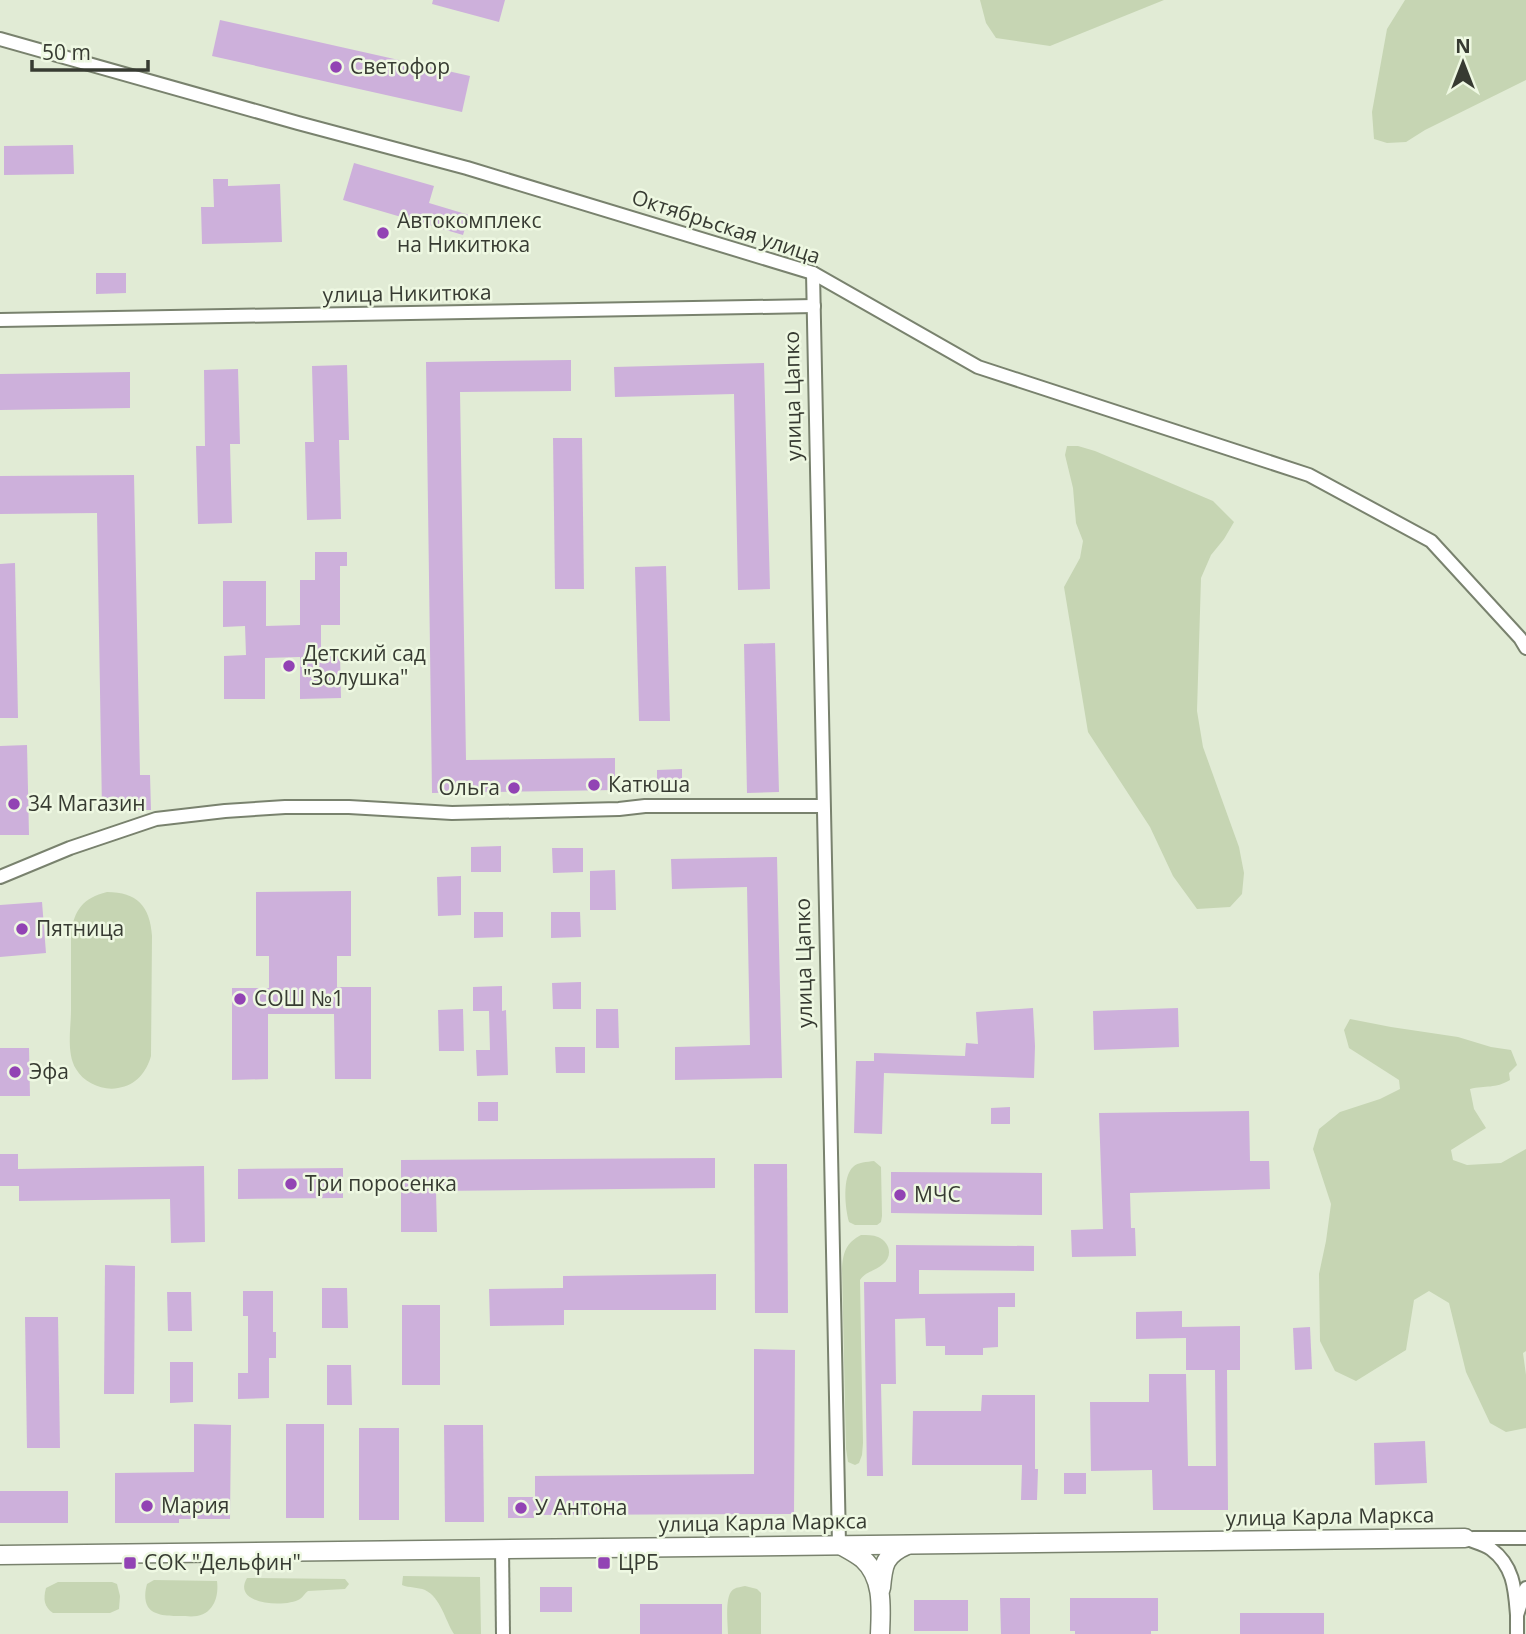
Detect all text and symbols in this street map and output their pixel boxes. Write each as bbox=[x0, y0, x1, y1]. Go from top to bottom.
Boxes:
scale bar bbox=[32, 28, 147, 72]
north arrow bbox=[1428, 28, 1498, 98]
text: N bbox=[1455, 33, 1471, 59]
text: 50 m bbox=[42, 38, 91, 66]
place label: Светофор bbox=[350, 52, 450, 80]
marker: Светофор bbox=[328, 59, 344, 75]
street label: Октябрьская улица bbox=[628, 182, 824, 270]
place label: Автокомплекс на Никитюка bbox=[397, 206, 541, 258]
marker: Автокомплекс на Никитюка bbox=[375, 225, 391, 241]
street label: улица Никитюка bbox=[322, 278, 492, 308]
street label: улица Цапко bbox=[777, 331, 807, 461]
place label: Детский сад "Золушка" bbox=[303, 639, 426, 691]
marker: Детский сад "Золушка" bbox=[281, 658, 297, 674]
place label: Катюша bbox=[608, 770, 690, 798]
place label: Ольга bbox=[439, 773, 500, 801]
marker: Катюша bbox=[586, 777, 602, 793]
marker: Ольга bbox=[506, 780, 522, 796]
place label: 34 Магазин bbox=[28, 789, 146, 817]
marker: 34 Магазин bbox=[6, 796, 22, 812]
street label: улица Цапко bbox=[788, 898, 818, 1028]
place label: Пятница bbox=[36, 914, 124, 942]
marker: Пятница bbox=[14, 921, 30, 937]
place label: СОШ №1 bbox=[254, 984, 344, 1012]
marker: СОШ №1 bbox=[232, 991, 248, 1007]
place label: Эфа bbox=[29, 1057, 69, 1085]
marker: Эфа bbox=[7, 1064, 23, 1080]
place label: Три поросенка bbox=[305, 1169, 457, 1197]
marker: Три поросенка bbox=[283, 1176, 299, 1192]
place label: МЧС bbox=[914, 1180, 961, 1208]
marker: МЧС bbox=[892, 1187, 908, 1203]
place label: Мария bbox=[161, 1491, 229, 1519]
place label: У Антона bbox=[535, 1493, 627, 1521]
marker: Мария bbox=[139, 1498, 155, 1514]
marker: У Антона bbox=[513, 1500, 529, 1516]
street label: улица Карла Маркса bbox=[1225, 1500, 1435, 1532]
street label: улица Карла Маркса bbox=[658, 1506, 868, 1538]
place label: СОК "Дельфин" bbox=[144, 1548, 301, 1576]
place label: ЦРБ bbox=[618, 1548, 659, 1576]
marker: СОК "Дельфин" bbox=[122, 1555, 138, 1571]
marker: ЦРБ bbox=[596, 1555, 612, 1571]

